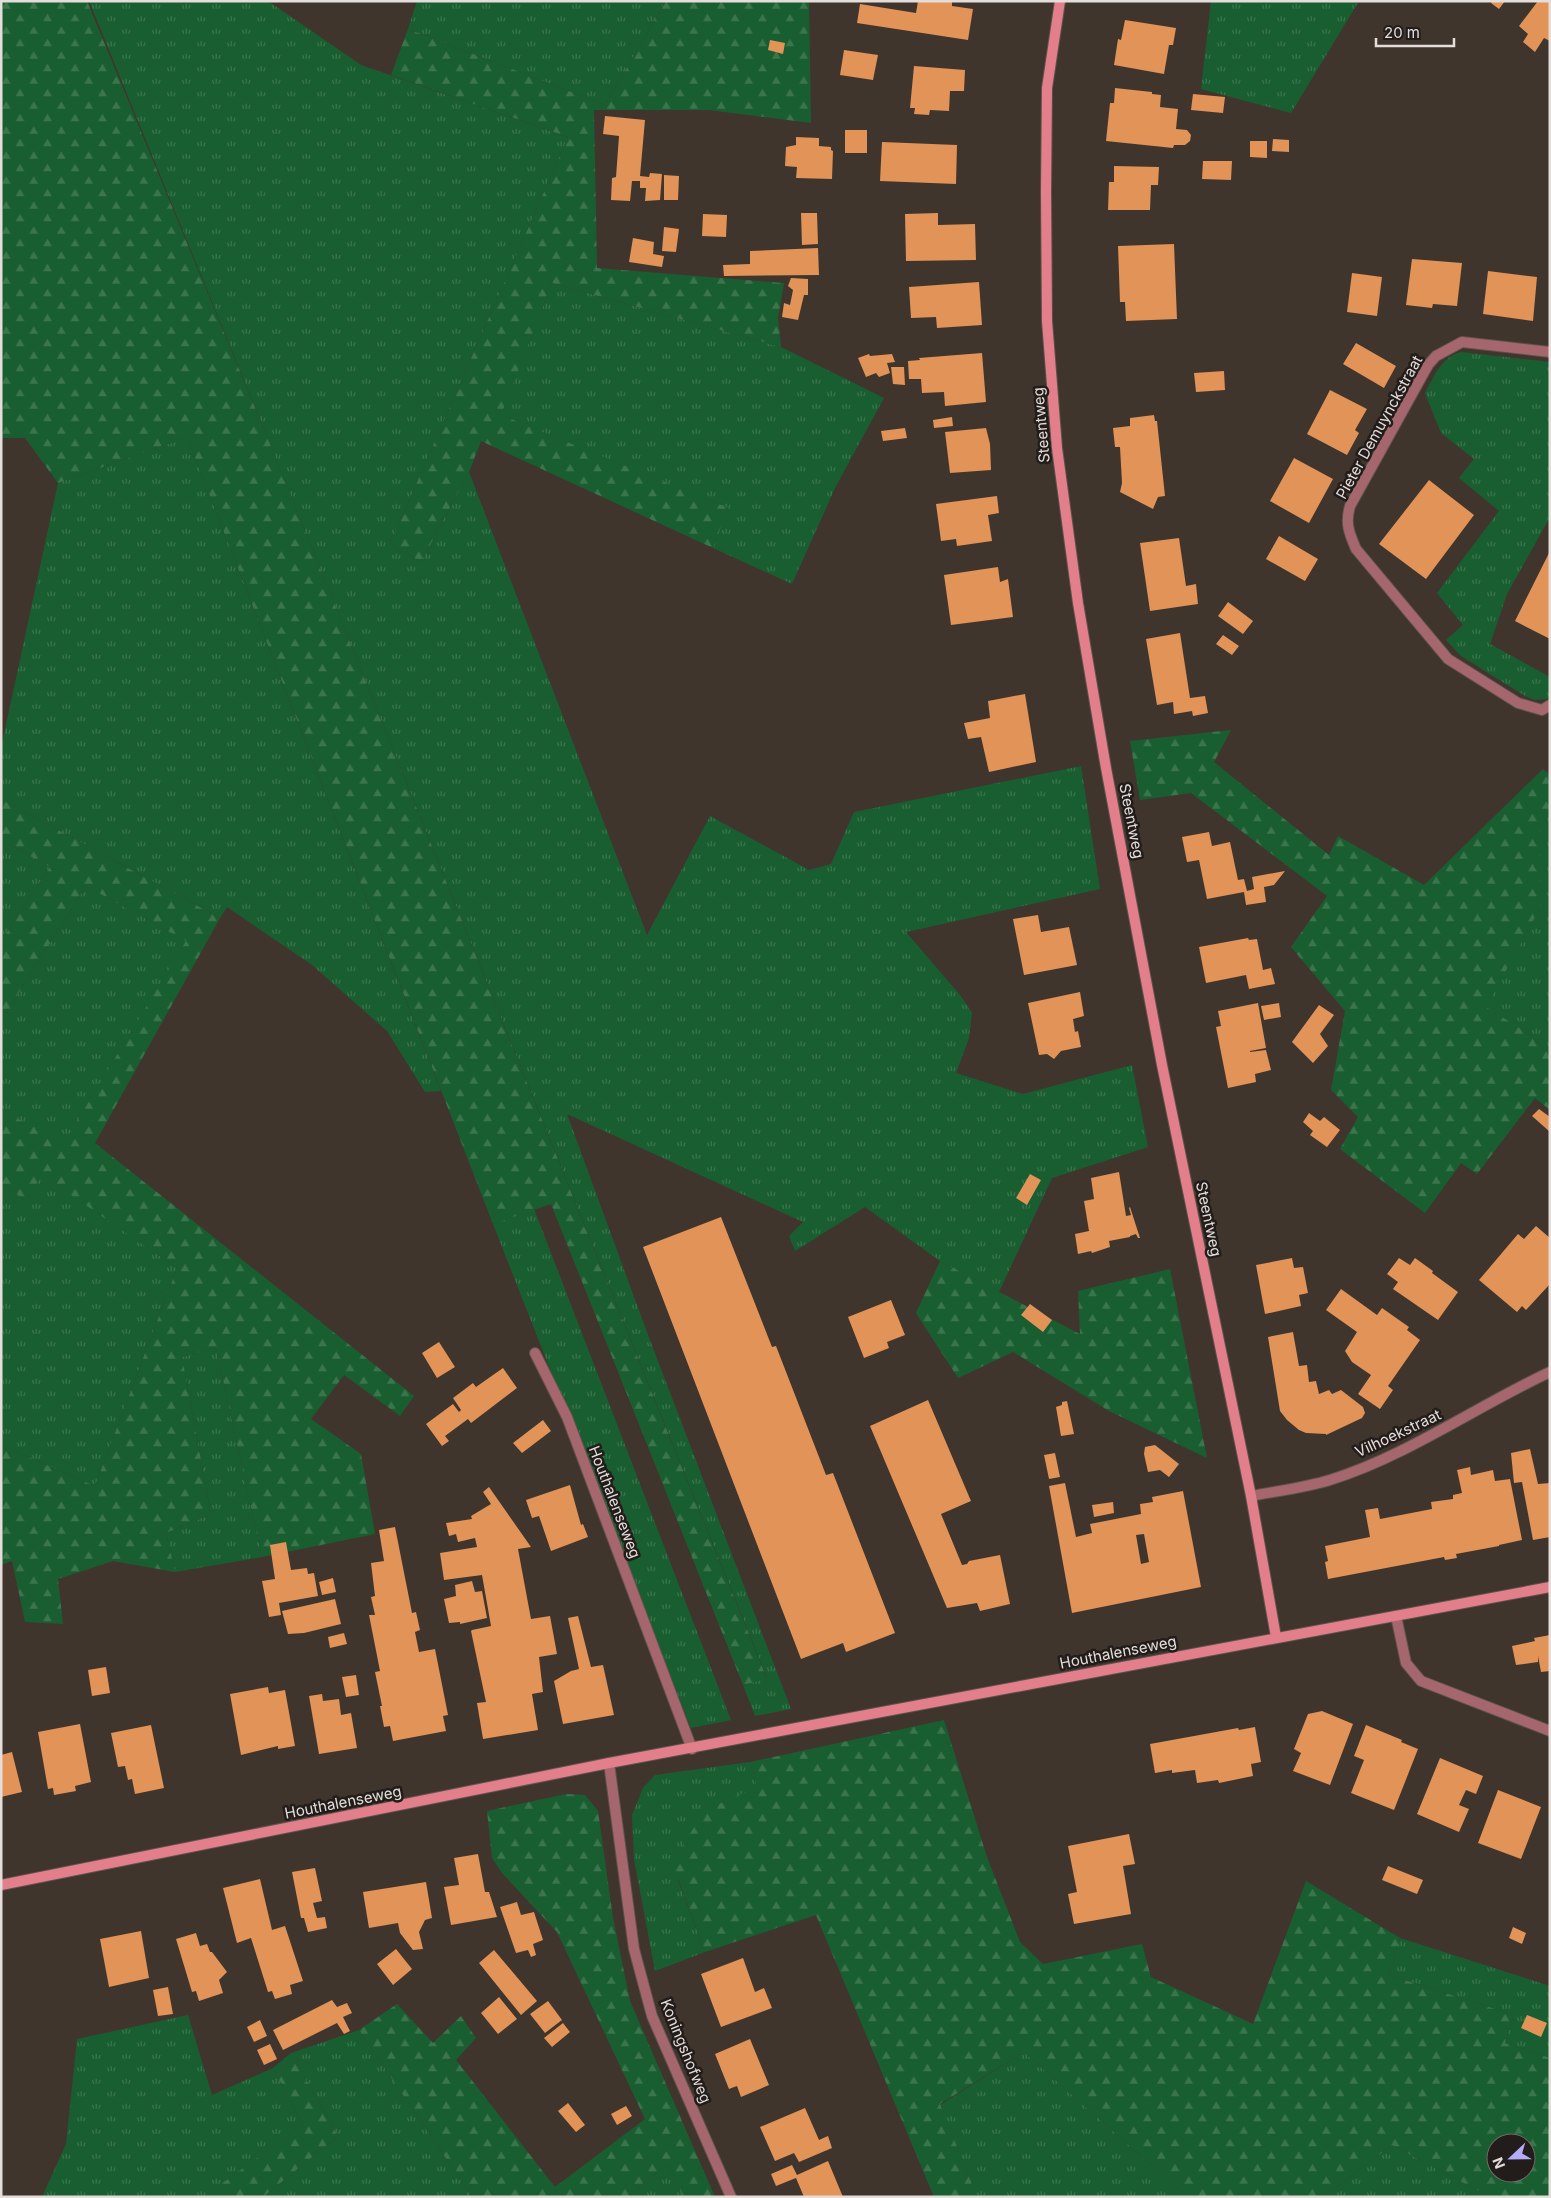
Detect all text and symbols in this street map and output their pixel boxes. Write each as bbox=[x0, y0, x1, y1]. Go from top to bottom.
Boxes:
scale bar bbox=[1376, 15, 1454, 47]
text: 20 m bbox=[1384, 23, 1420, 42]
street label: Pieter Demuynckstraat bbox=[1332, 352, 1426, 502]
street label: Steentweg bbox=[1028, 386, 1054, 464]
street label: Steentweg bbox=[1115, 782, 1149, 860]
street label: Steentweg bbox=[1192, 1180, 1226, 1258]
street label: Vilhoekstraat bbox=[1352, 1405, 1444, 1461]
street label: Houthalenseweg bbox=[585, 1443, 645, 1561]
street label: Houthalenseweg bbox=[1058, 1631, 1178, 1673]
street label: Houthalenseweg bbox=[283, 1781, 403, 1823]
street label: Koningshofweg bbox=[656, 1996, 716, 2106]
north arrow bbox=[1486, 2133, 1536, 2183]
text: N bbox=[1489, 2155, 1508, 2171]

